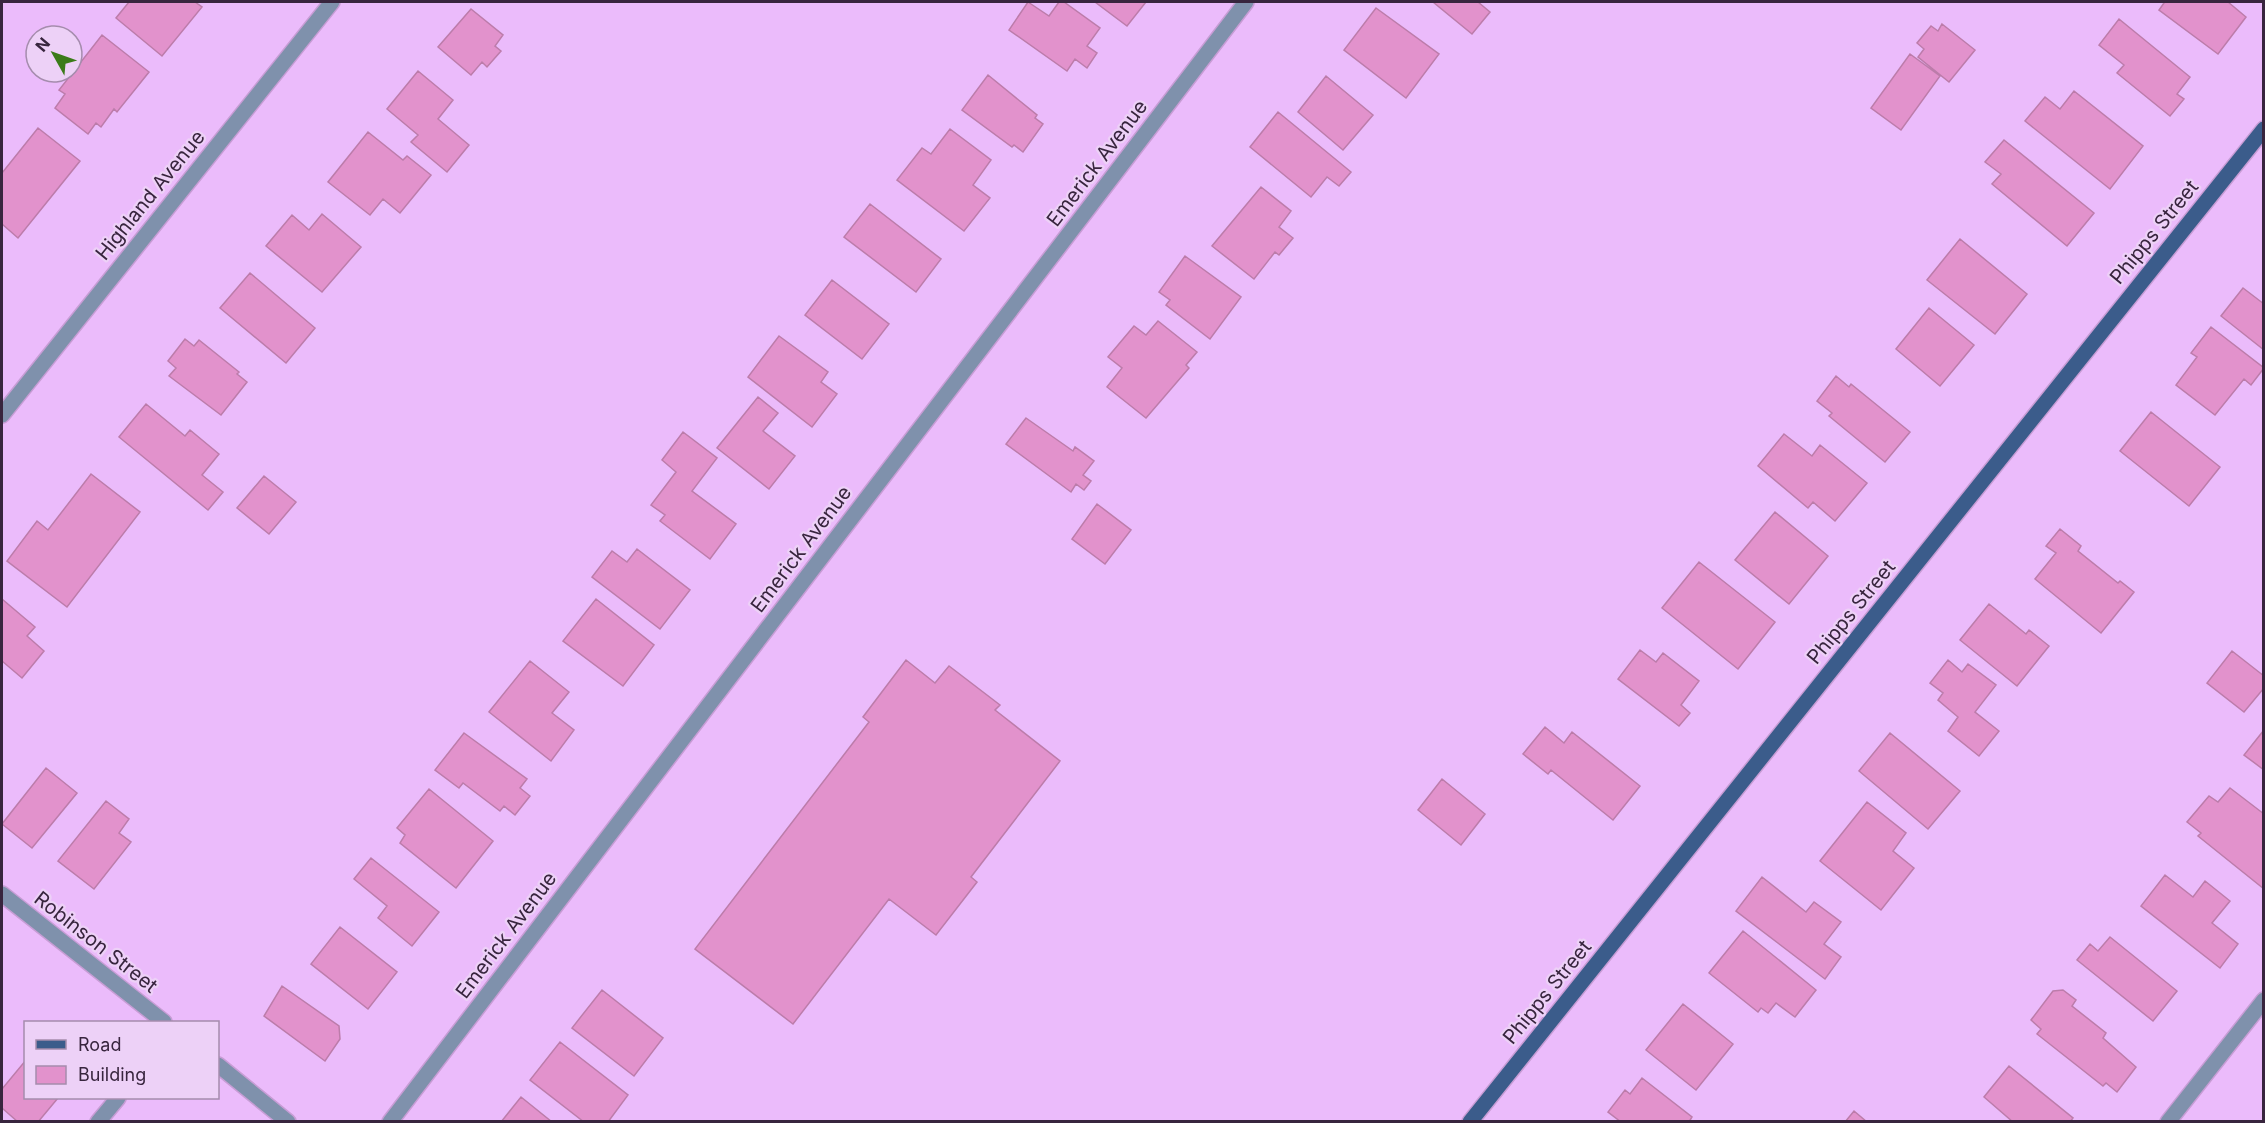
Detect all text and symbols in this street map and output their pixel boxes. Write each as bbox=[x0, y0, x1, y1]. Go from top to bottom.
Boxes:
north arrow bbox=[24, 24, 84, 84]
text: N bbox=[31, 33, 54, 55]
street label: Emerick Avenue bbox=[1042, 95, 1152, 231]
street label: Highland Avenue bbox=[90, 125, 210, 265]
street label: Phipps Street bbox=[2105, 175, 2203, 289]
street label: Emerick Avenue bbox=[746, 481, 856, 617]
street label: Phipps Street bbox=[1802, 555, 1900, 669]
street label: Emerick Avenue bbox=[451, 867, 561, 1003]
street label: Robinson Street bbox=[30, 886, 163, 998]
street label: Phipps Street bbox=[1498, 935, 1596, 1049]
legend bbox=[24, 1021, 219, 1099]
text: Road bbox=[78, 1034, 121, 1055]
text: Building bbox=[78, 1064, 146, 1085]

